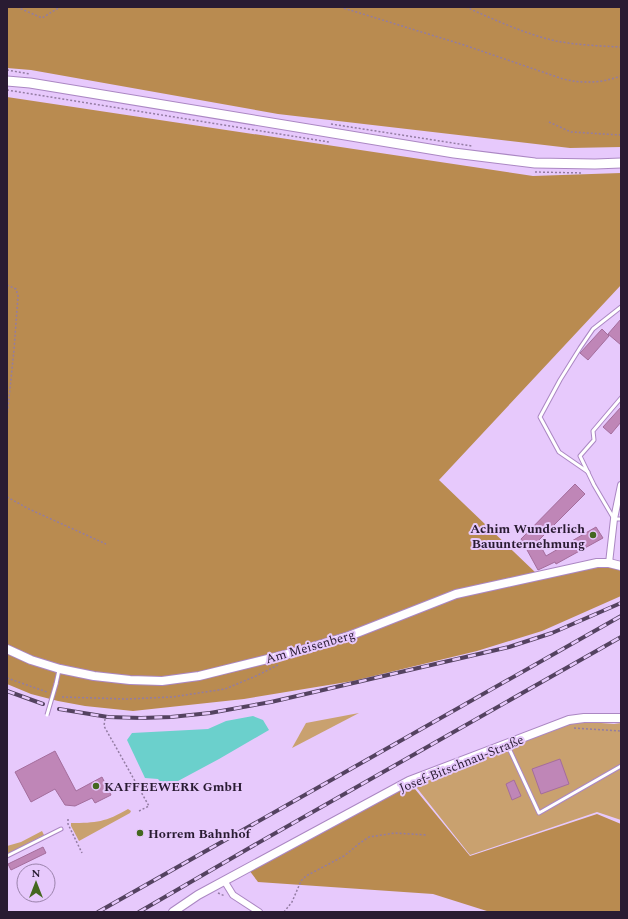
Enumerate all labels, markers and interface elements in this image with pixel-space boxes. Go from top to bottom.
place label: Achim Wunderlich Bauunternehmung [470,519,585,554]
marker: Achim Wunderlich Bauunternehmung [588,530,598,540]
street label: Am Meisenberg [263,625,357,669]
street label: Josef-Bitschnau-Straße [396,730,527,798]
place label: KAFFEEWERK GmbH [104,777,243,797]
marker: KAFFEEWERK GmbH [91,781,101,791]
place label: Horrem Bahnhof [148,824,252,844]
marker: Horrem Bahnhof [135,828,145,838]
north arrow [16,863,56,903]
text: N [32,865,41,882]

